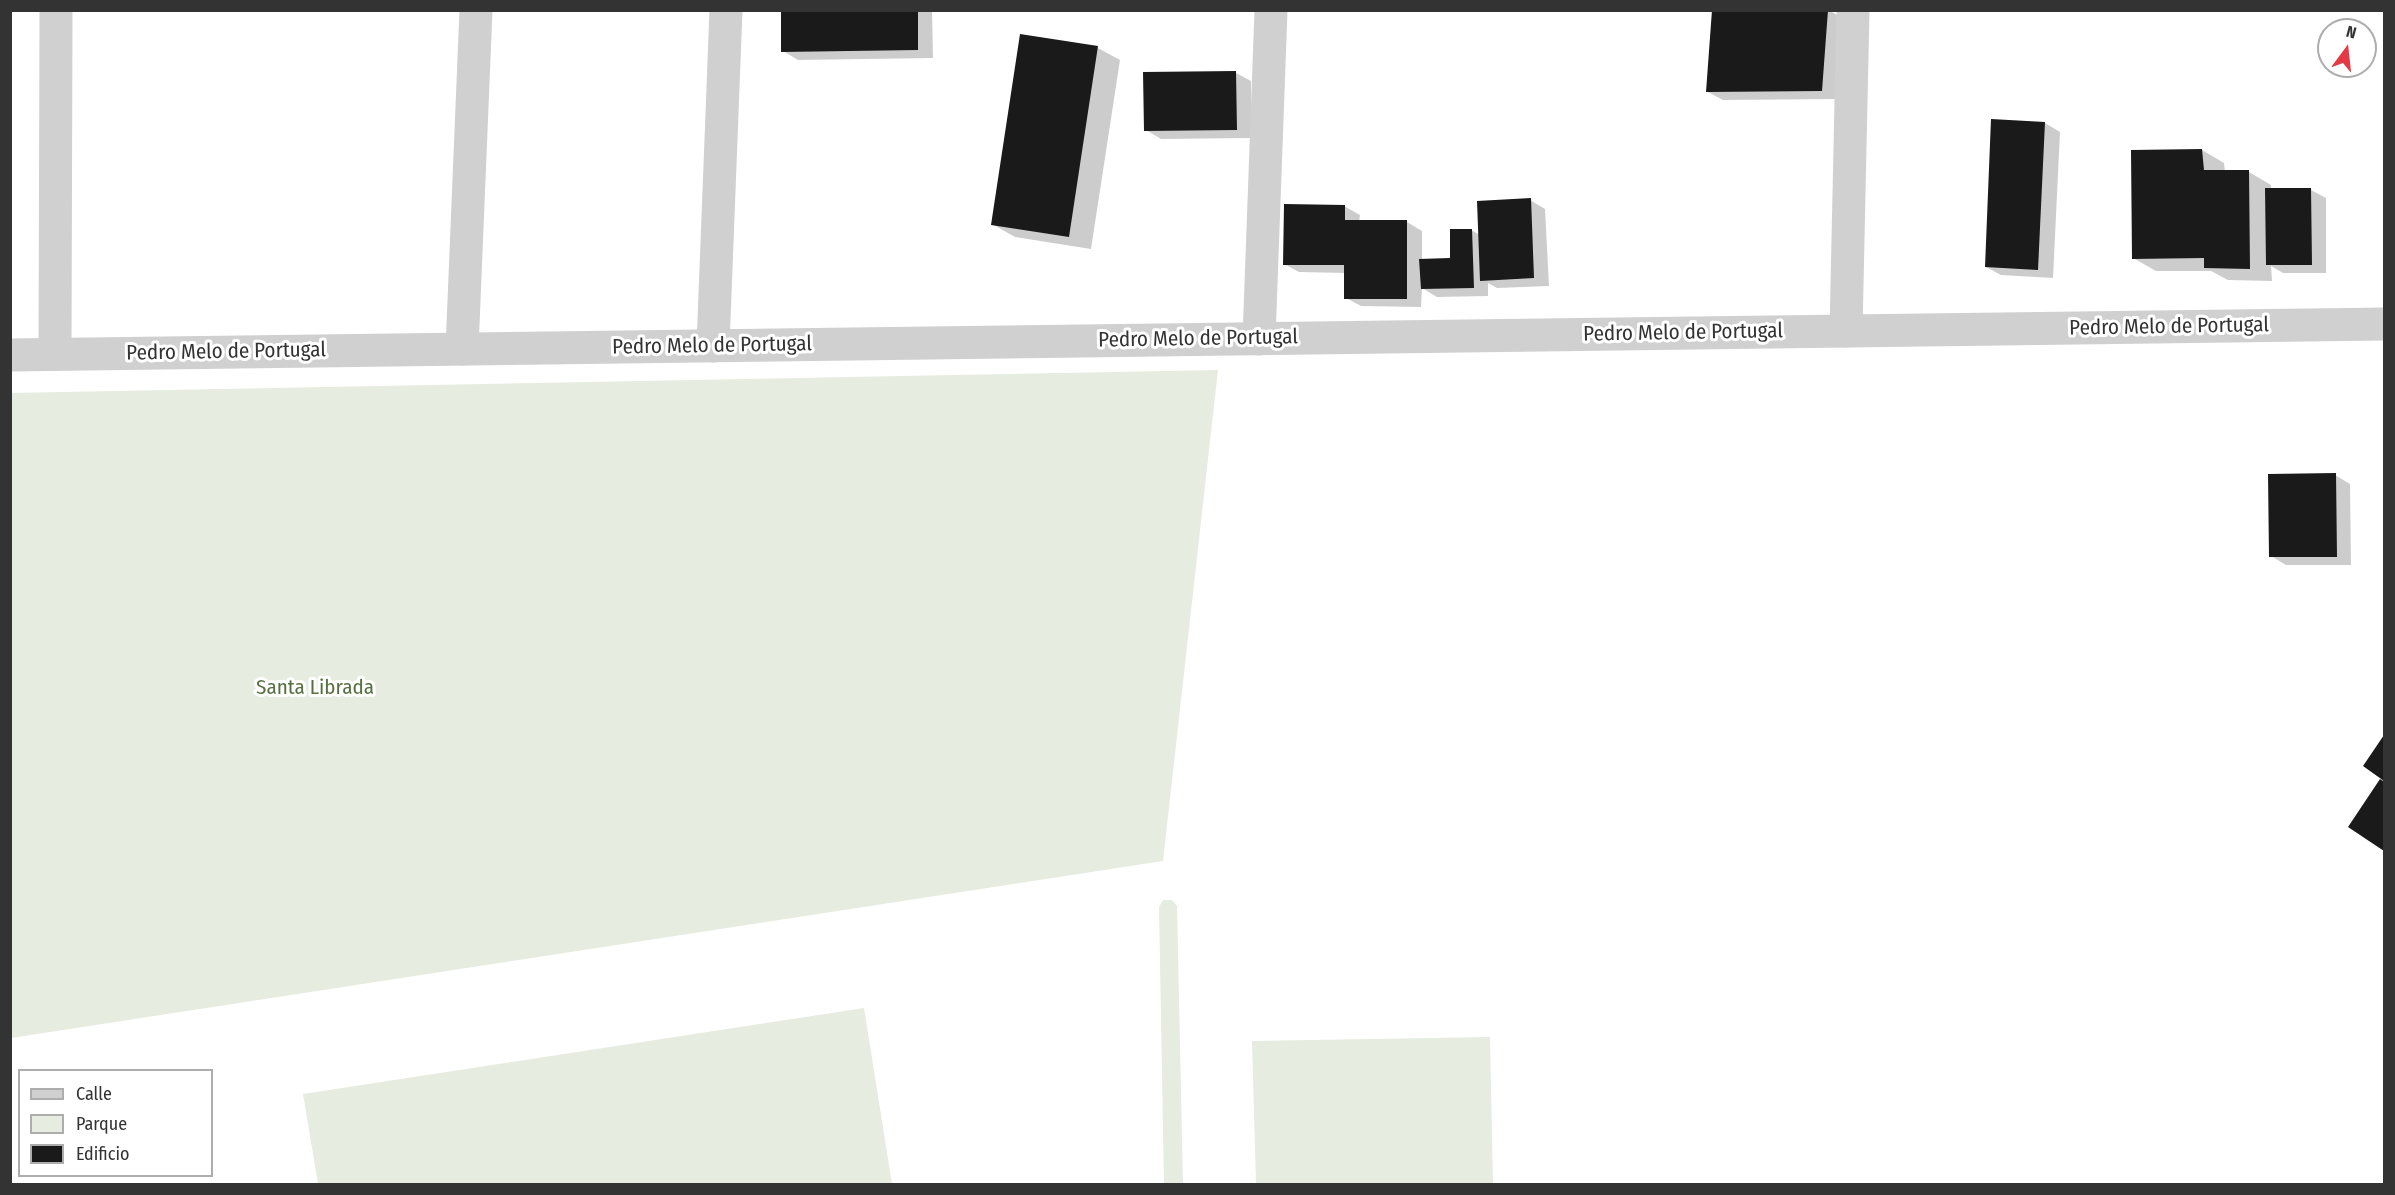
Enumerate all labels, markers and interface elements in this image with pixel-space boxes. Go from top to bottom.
north arrow [2317,18,2377,78]
text: N [2344,22,2358,42]
street label: Pedro Melo de Portugal [2069,313,2269,341]
street label: Pedro Melo de Portugal [1583,319,1783,347]
street label: Pedro Melo de Portugal [1098,325,1298,353]
street label: Pedro Melo de Portugal [612,332,812,360]
street label: Pedro Melo de Portugal [126,338,326,366]
park label: Santa Librada [256,675,374,701]
legend [18,1069,213,1177]
text: Calle [76,1083,112,1105]
text: Parque [76,1113,127,1135]
text: Edificio [76,1143,129,1165]

